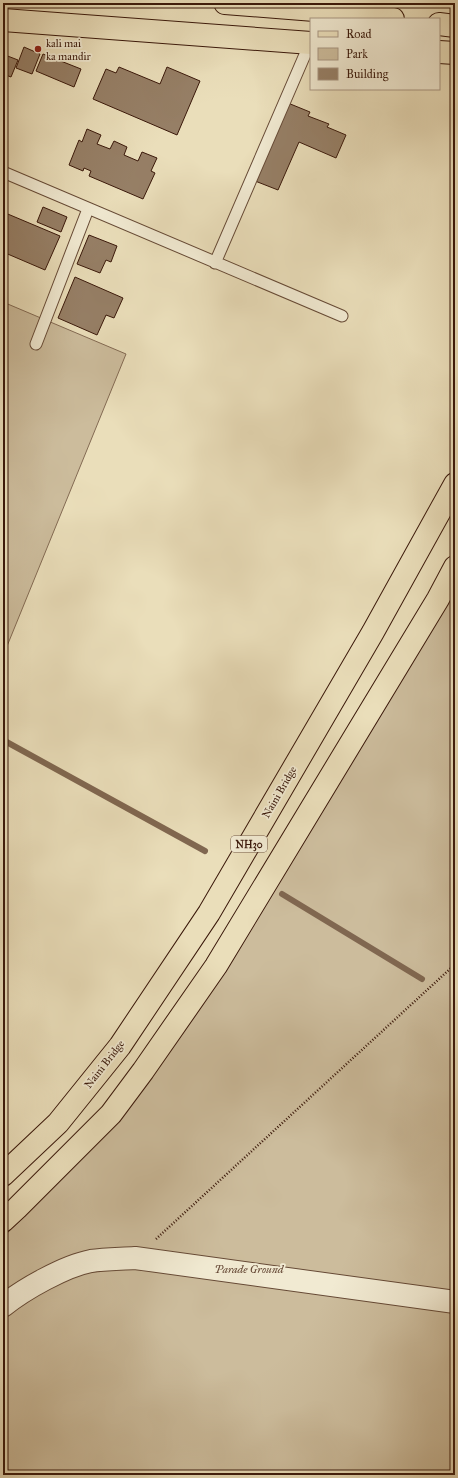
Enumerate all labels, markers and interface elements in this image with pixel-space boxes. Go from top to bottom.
legend [310,18,440,90]
text: Road [346,27,372,41]
place label: kali mai ka mandir [46,37,92,63]
marker: kali mai ka mandir [33,44,43,54]
text: Park [346,47,368,61]
text: Building [346,67,389,82]
street label: Naini Bridge [259,764,300,820]
road number: NH30 [231,836,267,852]
street label: Naini Bridge [82,1037,128,1091]
park label: Parade Ground [215,1263,285,1276]

